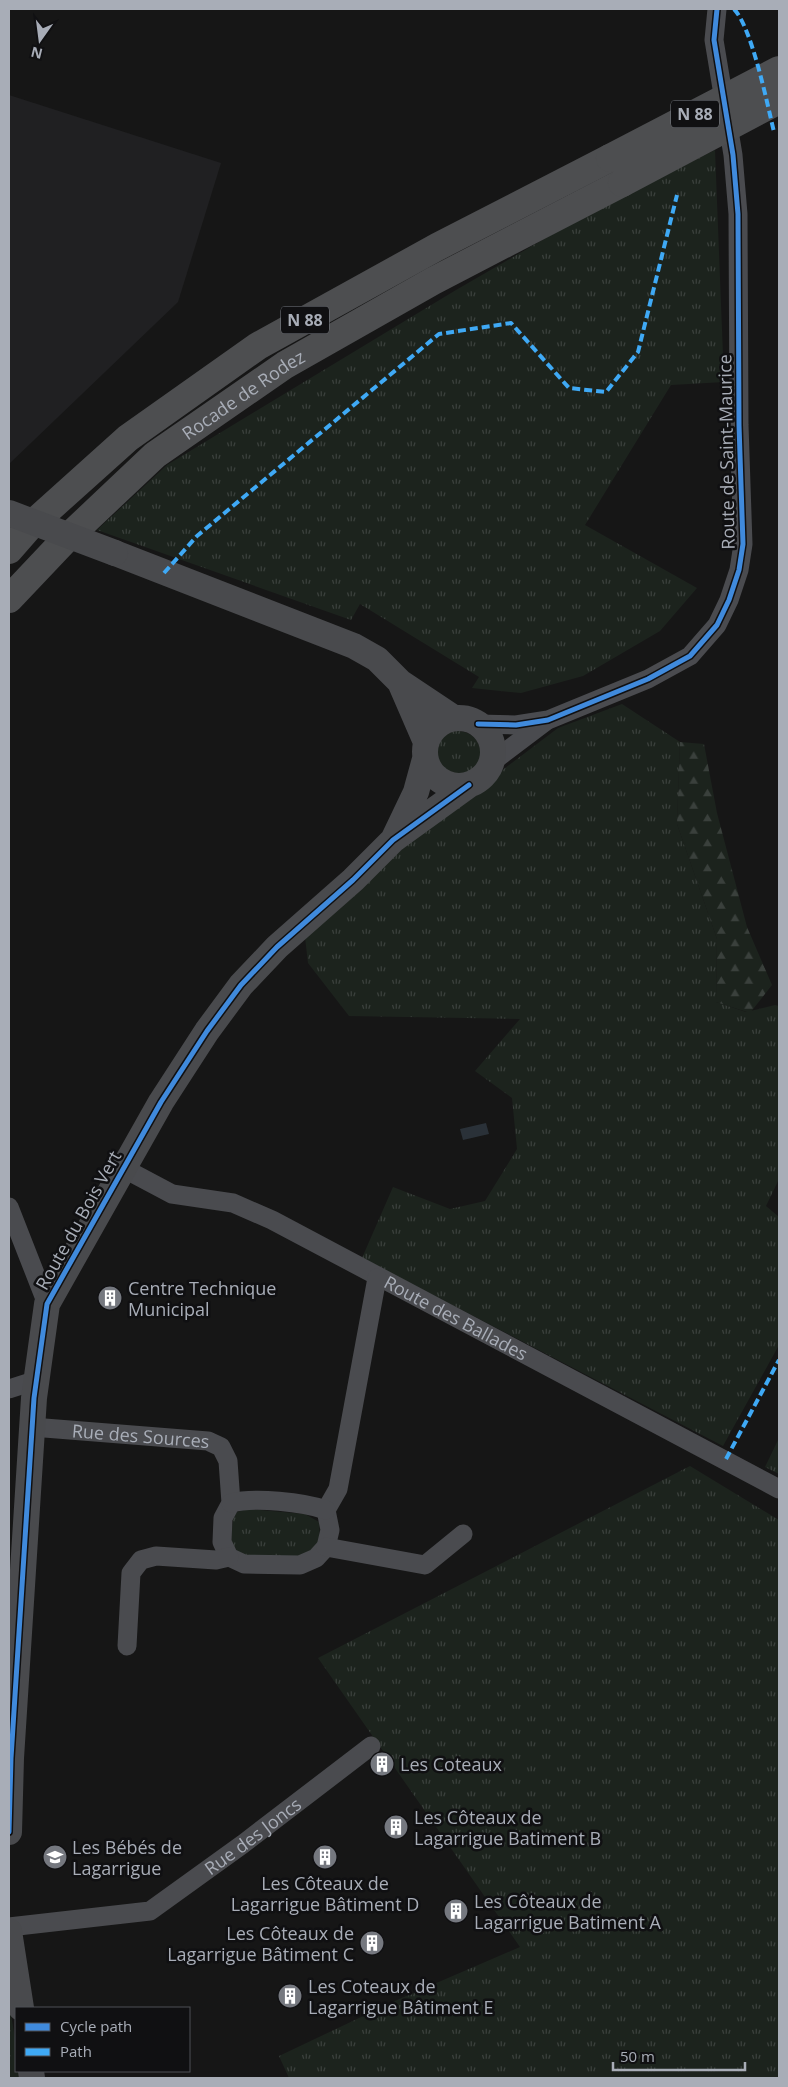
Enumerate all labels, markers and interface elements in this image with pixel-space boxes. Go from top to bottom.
north arrow [15,15,65,65]
text: N [29,43,45,64]
road number: N 88 [671,100,719,128]
road number: N 88 [281,306,329,334]
street label: Rocade de Rodez [177,344,309,445]
street label: Route de Saint-Maurice [712,354,740,550]
street label: Route du Bois Vert [30,1146,126,1294]
street label: Route des Ballades [380,1270,532,1366]
place label: Centre Technique Municipal [128,1276,276,1321]
building icon: Centre Technique Municipal [97,1285,123,1311]
street label: Rue des Sources [71,1418,210,1453]
building icon: Les Coteaux [369,1751,395,1777]
place label: Les Coteaux [400,1752,502,1776]
street label: Rue des Joncs [199,1792,306,1880]
place label: Les Côteaux de Lagarrigue Batiment B [414,1805,601,1850]
building icon: Les Côteaux de Lagarrigue Batiment B [383,1814,409,1840]
place label: Les Bébés de Lagarrigue [72,1835,182,1880]
school or university icon: Les Bébés de Lagarrigue [42,1844,68,1870]
building icon: Les Côteaux de Lagarrigue Bâtiment D [312,1844,338,1870]
place label: Les Côteaux de Lagarrigue Bâtiment D [231,1871,419,1916]
place label: Les Côteaux de Lagarrigue Batiment A [474,1889,662,1934]
building icon: Les Côteaux de Lagarrigue Batiment A [443,1898,469,1924]
place label: Les Côteaux de Lagarrigue Bâtiment C [167,1921,354,1966]
building icon: Les Côteaux de Lagarrigue Bâtiment C [359,1930,385,1956]
place label: Les Coteaux de Lagarrigue Bâtiment E [308,1974,494,2019]
building icon: Les Coteaux de Lagarrigue Bâtiment E [277,1983,303,2009]
legend [15,2007,190,2072]
text: Cycle path [60,2016,132,2036]
scale bar [613,2040,746,2072]
text: Path [60,2041,92,2061]
text: 50 m [620,2046,655,2066]

